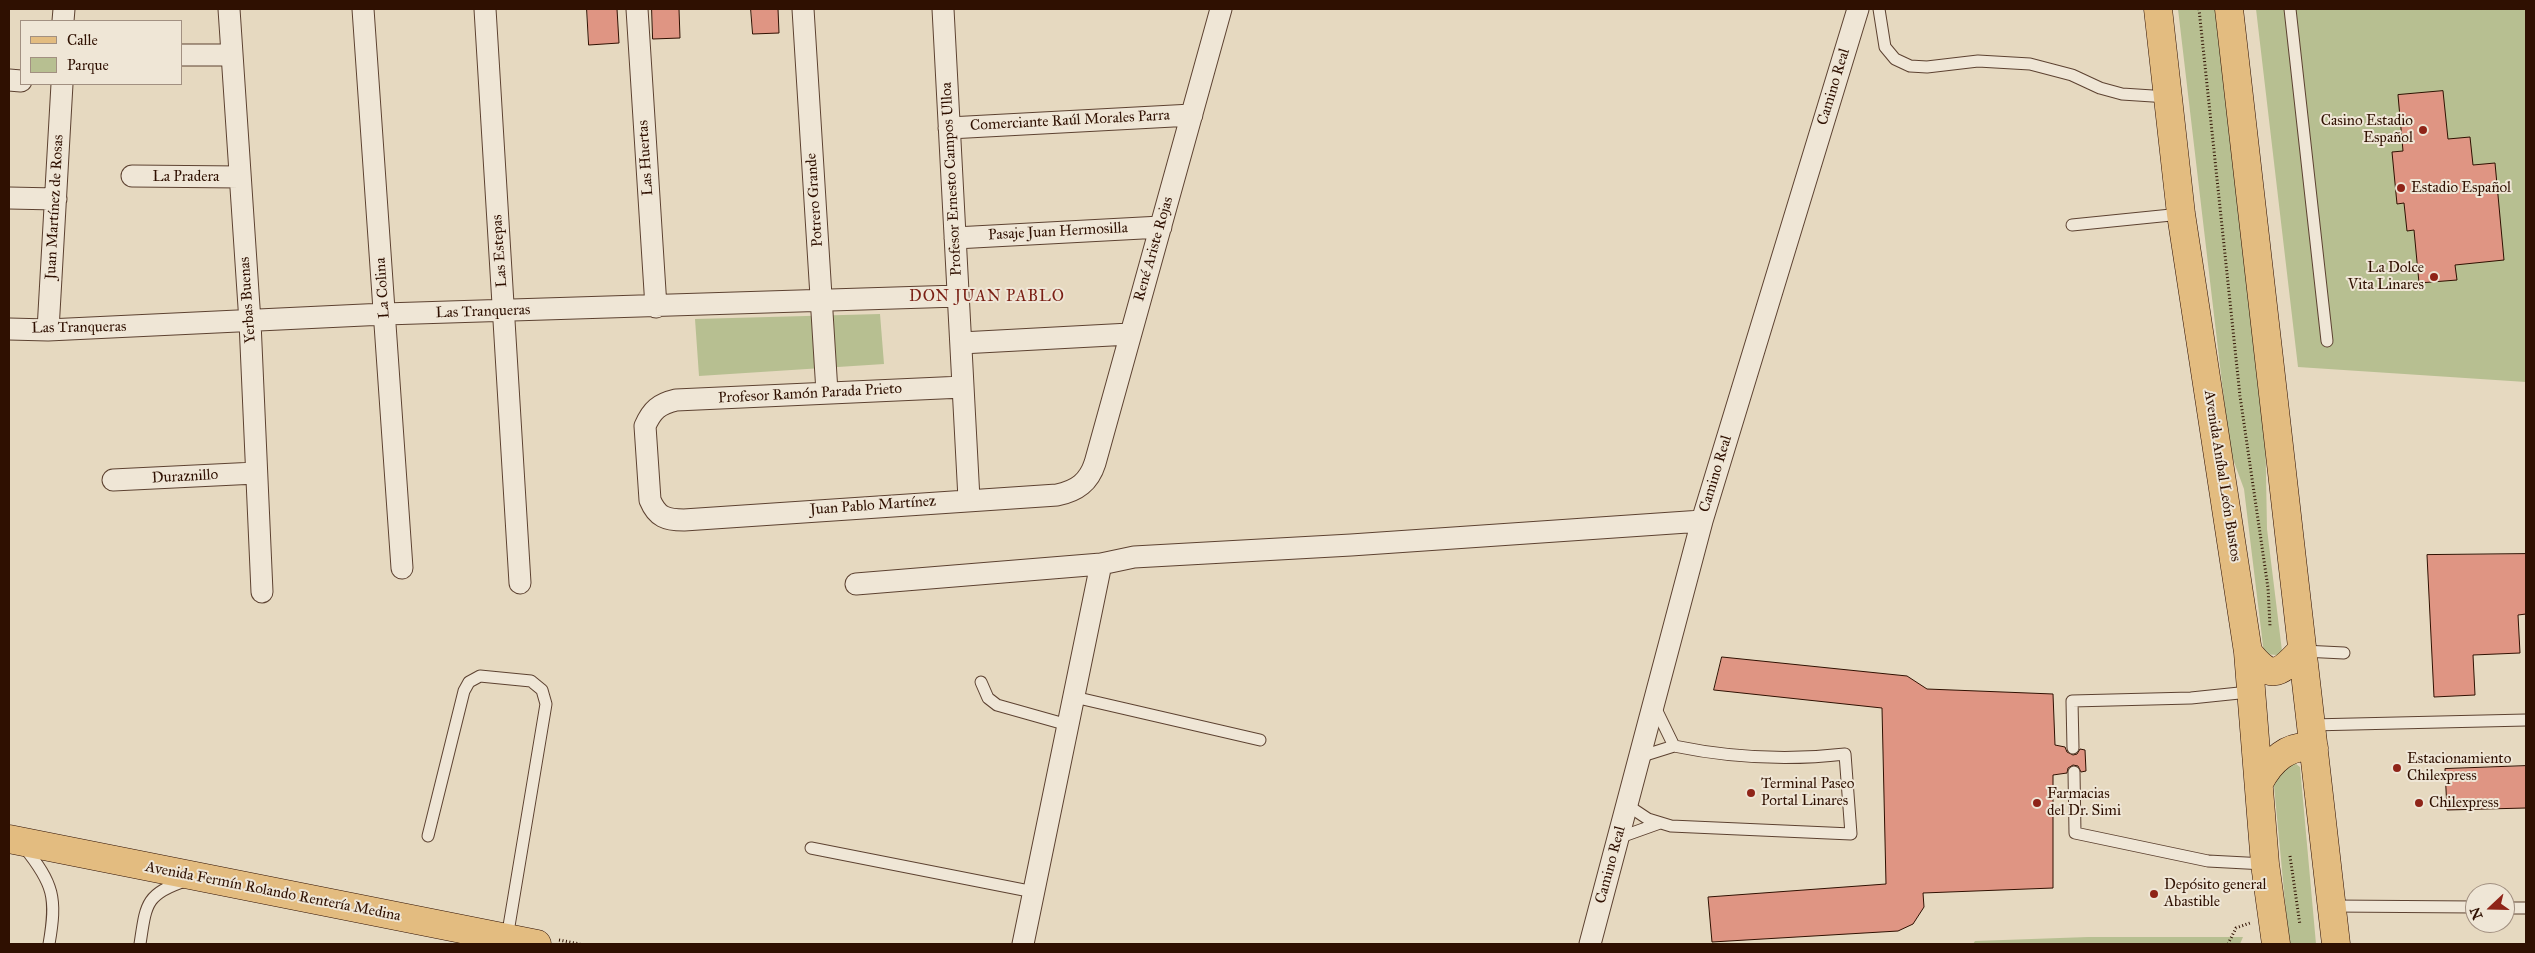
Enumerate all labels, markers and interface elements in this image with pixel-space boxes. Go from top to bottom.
legend [20,20,182,85]
text: Calle [67,31,98,49]
street label: Camino Real [1814,46,1854,128]
text: Parque [67,56,109,74]
street label: Profesor Ernesto Campos Ulloa [938,82,966,276]
street label: Comerciante Raúl Morales Parra [970,107,1170,135]
place label: Casino Estadio Español [2321,112,2413,147]
street label: Las Huertas [634,120,658,196]
marker: Casino Estadio Español [2417,124,2429,136]
street label: Juan Martínez de Rosas [42,134,68,280]
street label: Potrero Grande [803,152,827,248]
street label: La Pradera [153,168,219,186]
place label: Estadio Español [2411,179,2511,197]
marker: Estadio Español [2395,182,2407,194]
street label: René Ariste Rojas [1130,195,1178,303]
street label: Las Estepas [488,214,512,288]
street label: Pasaje Juan Hermosilla [988,219,1128,245]
street label: Yerbas Buenas [236,256,260,344]
street label: La Colina [372,257,394,319]
place label: La Dolce Vita Linares [2348,259,2424,294]
marker: La Dolce Vita Linares [2428,271,2440,283]
district label: DON JUAN PABLO [907,287,1067,307]
street label: Las Tranqueras [435,301,531,323]
street label: Las Tranqueras [31,318,127,338]
street label: Profesor Ramón Parada Prieto [717,380,903,408]
street label: Avenida Aníbal León Bustos [2200,389,2244,563]
street label: Camino Real [1696,433,1736,515]
street label: Duraznillo [151,466,219,488]
street label: Juan Pablo Martínez [809,493,937,519]
place label: Estacionamiento Chilexpress [2407,750,2511,785]
marker: Estacionamiento Chilexpress [2391,762,2403,774]
place label: Terminal Paseo Portal Linares [1761,775,1854,810]
place label: Farmacias del Dr. Simi [2047,785,2121,820]
marker: Terminal Paseo Portal Linares [1745,787,1757,799]
place label: Chilexpress [2429,794,2499,812]
marker: Farmacias del Dr. Simi [2031,797,2043,809]
marker: Chilexpress [2413,797,2425,809]
street label: Camino Real [1592,824,1630,906]
street label: Avenida Fermín Rolando Rentería Medina [144,858,402,926]
place label: Depósito general Abastible [2164,876,2267,911]
north arrow [2465,883,2515,933]
marker: Depósito general Abastible [2148,888,2160,900]
text: N [2466,905,2487,922]

